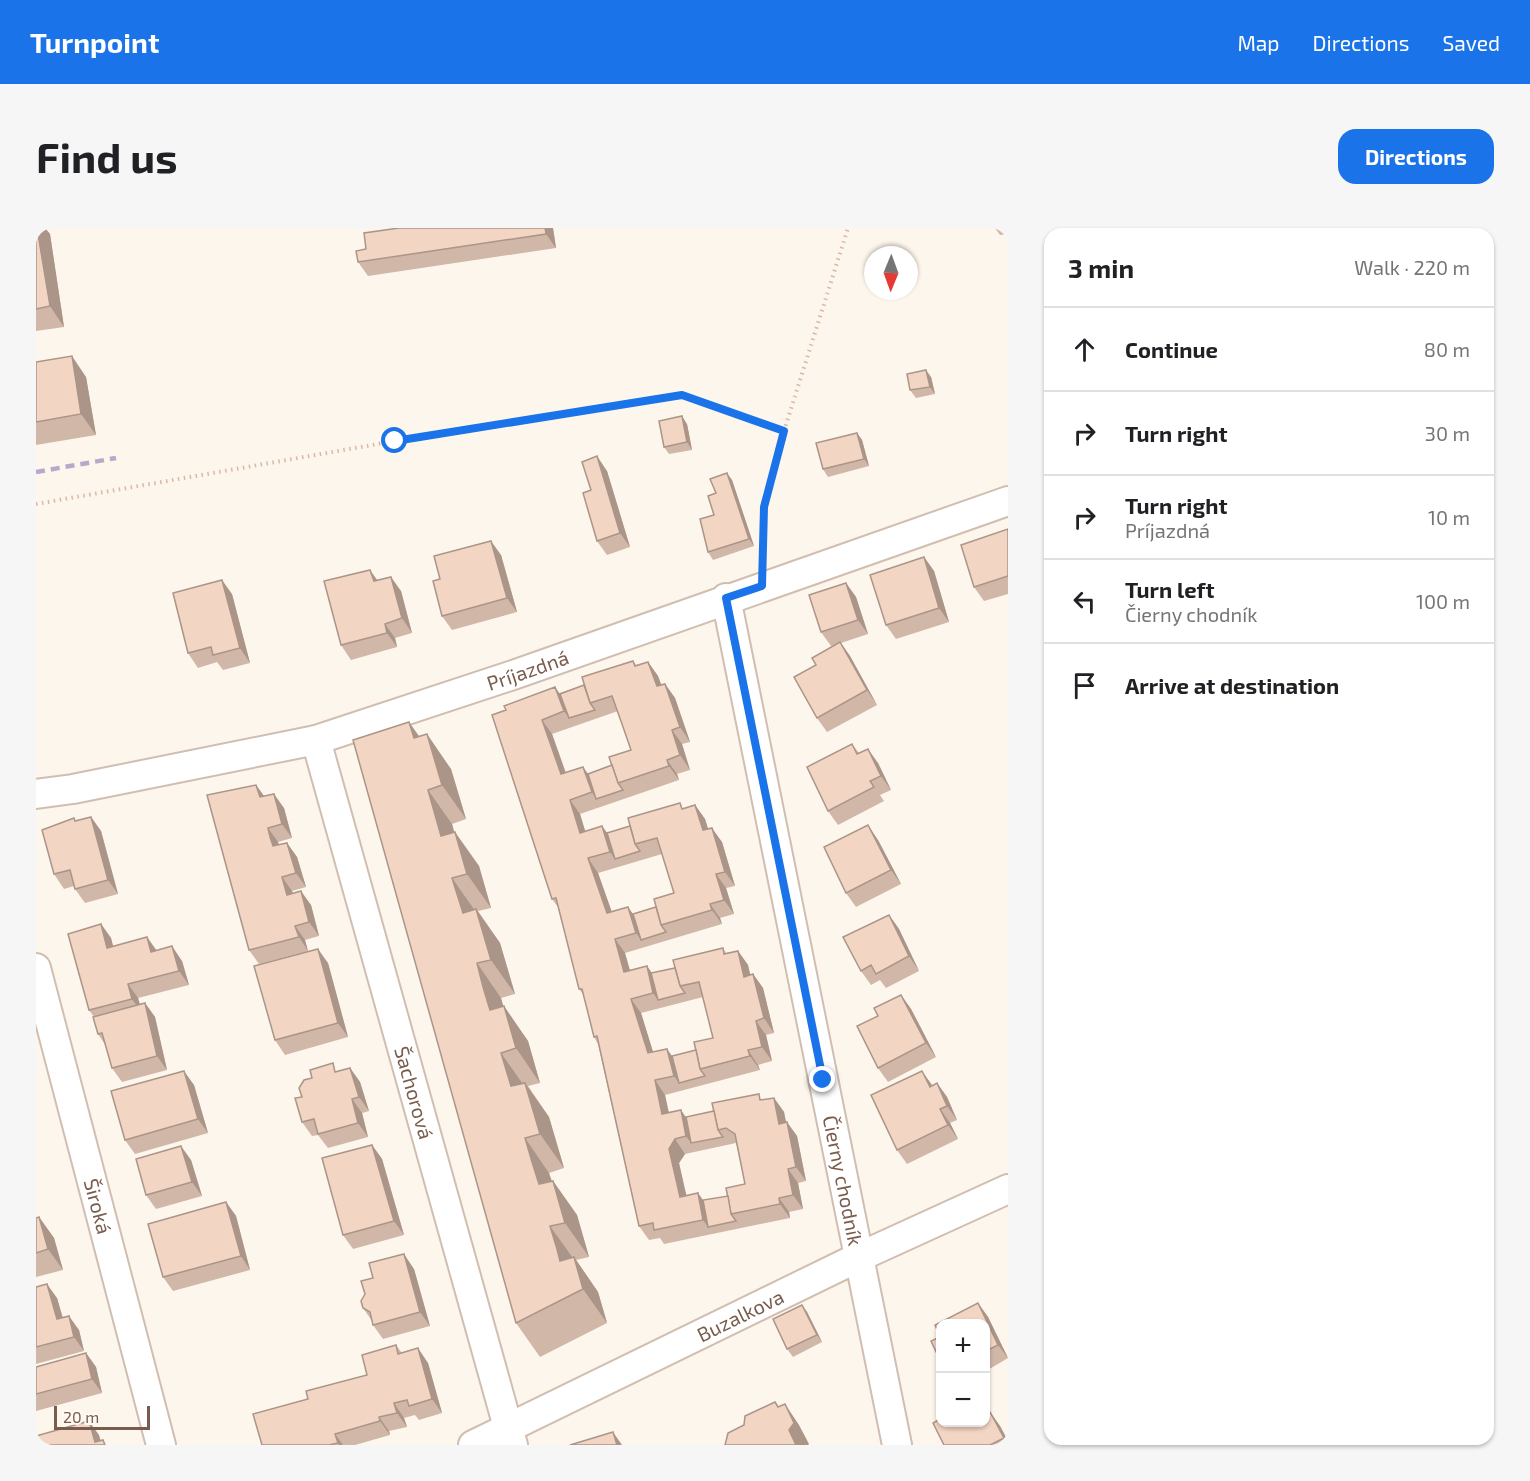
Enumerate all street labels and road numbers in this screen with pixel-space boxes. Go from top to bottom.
street label: Príjazdná [483,645,572,695]
street label: Šachorová [390,1043,439,1142]
street label: Čierny chodník [819,1113,868,1248]
street label: Široká [80,1176,117,1236]
street label: Buzalkova [693,1284,787,1346]

